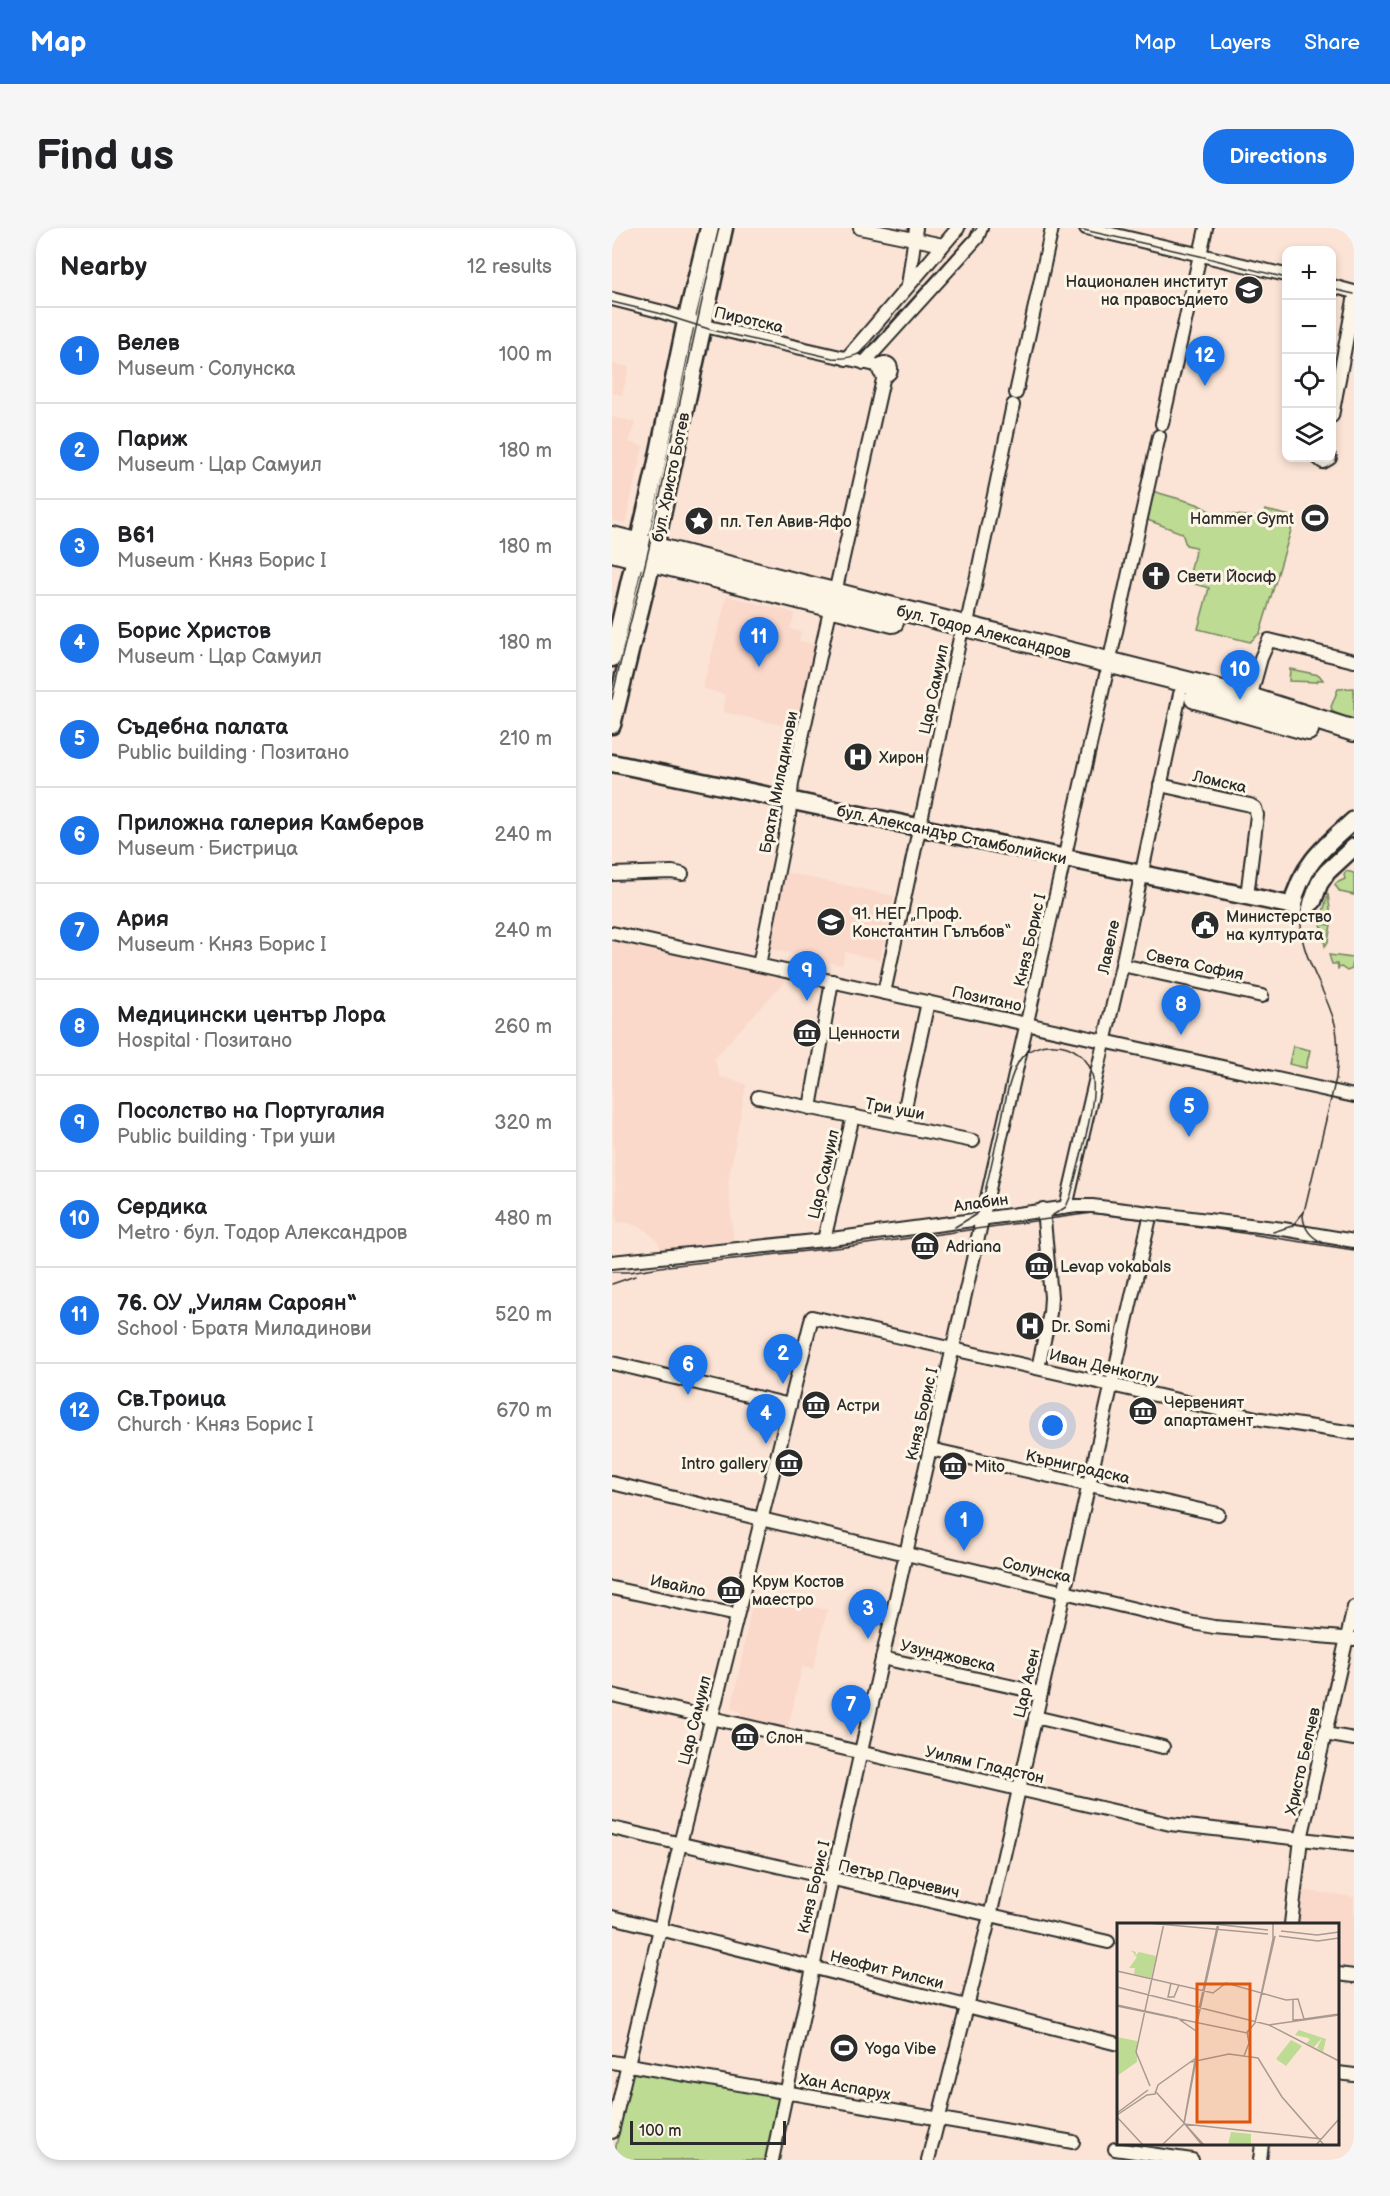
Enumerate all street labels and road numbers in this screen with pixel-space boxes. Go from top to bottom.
street label: Пиротска [712,303,786,338]
street label: бул. Христо Ботев [648,410,695,544]
street label: бул. Тодор Александров [894,602,1073,663]
street label: Цар Самуил [916,643,953,736]
street label: Братя Миладинови [756,710,803,855]
street label: Ломска [1190,767,1249,798]
street label: бул. Александър Стамболийски [835,802,1068,869]
street label: Княз Борис I [1011,892,1050,989]
street label: Лавеле [1094,918,1124,977]
street label: Света София [1144,946,1245,985]
street label: Позитано [950,983,1023,1016]
street label: Три уши [863,1094,926,1125]
street label: Цар Самуил [805,1128,844,1221]
street label: Алабин [952,1190,1010,1217]
street label: Иван Денкоглу [1047,1346,1161,1389]
street label: Княз Борис I [903,1366,942,1463]
street label: Кърниградска [1024,1446,1132,1489]
street label: Солунска [1000,1553,1073,1588]
street label: Ивайло [648,1571,707,1602]
street label: Узунджовска [898,1636,998,1677]
street label: Цар Асен [1010,1647,1045,1720]
street label: Цар Самуил [675,1674,716,1767]
street label: Христо Белчев [1282,1705,1325,1817]
street label: Уилям Гладстон [923,1743,1046,1788]
street label: Княз Борис I [795,1839,834,1936]
street label: Петър Парчевич [836,1856,961,1903]
street label: Неофит Рилски [828,1947,946,1994]
street label: Хан Аспарух [798,2070,892,2105]

